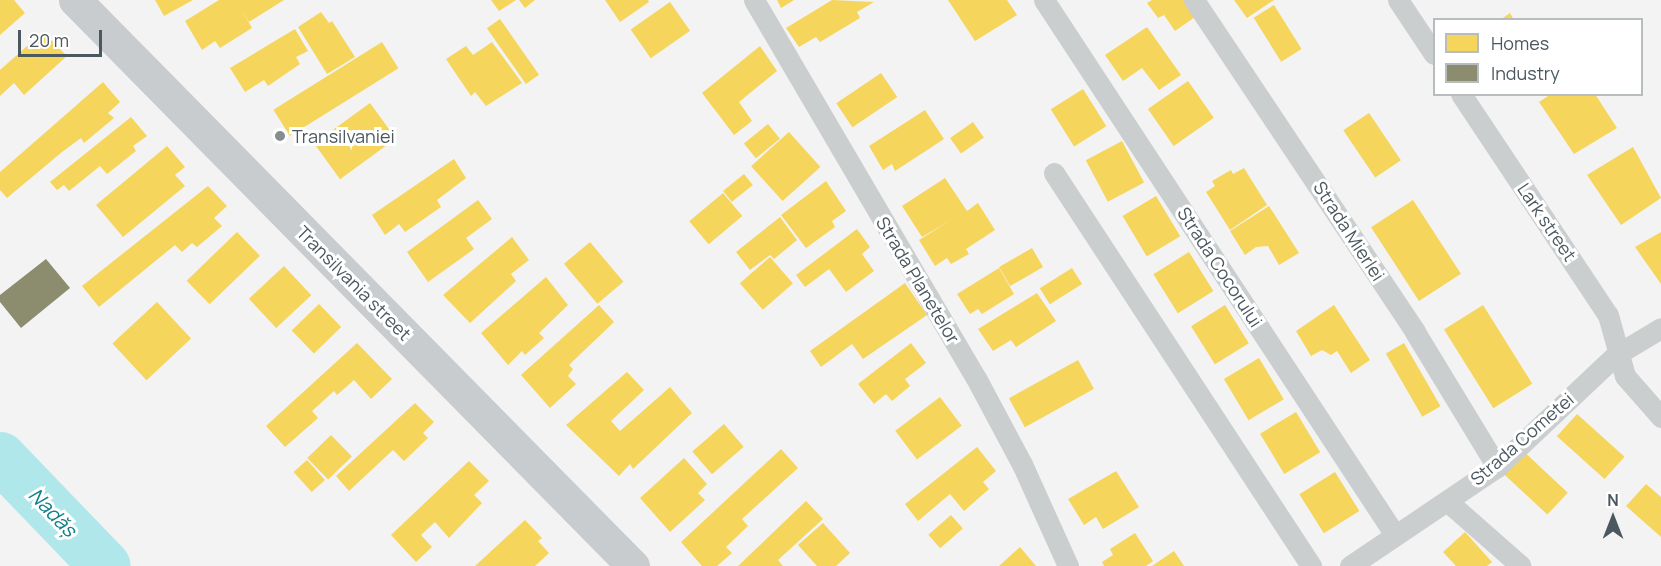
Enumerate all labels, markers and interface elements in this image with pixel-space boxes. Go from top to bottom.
scale bar [21,18,105,56]
legend [1433,18,1643,96]
text: 20 m [29,28,69,52]
text: Homes [1491,31,1549,55]
text: Industry [1491,61,1560,85]
place label: Transilvaniei [292,125,395,147]
marker: Transilvaniei [273,129,287,143]
street label: Strada Mierlei [1309,177,1389,285]
street label: Lark street [1513,179,1581,265]
street label: Strada Cocorului [1173,203,1267,331]
street label: Strada Planetelor [872,213,964,347]
street label: Transilvania street [292,221,416,345]
street label: Strada Cometei [1466,388,1578,490]
water label: Nadăș [24,483,82,541]
north arrow [1583,488,1643,548]
text: N [1607,489,1619,511]

